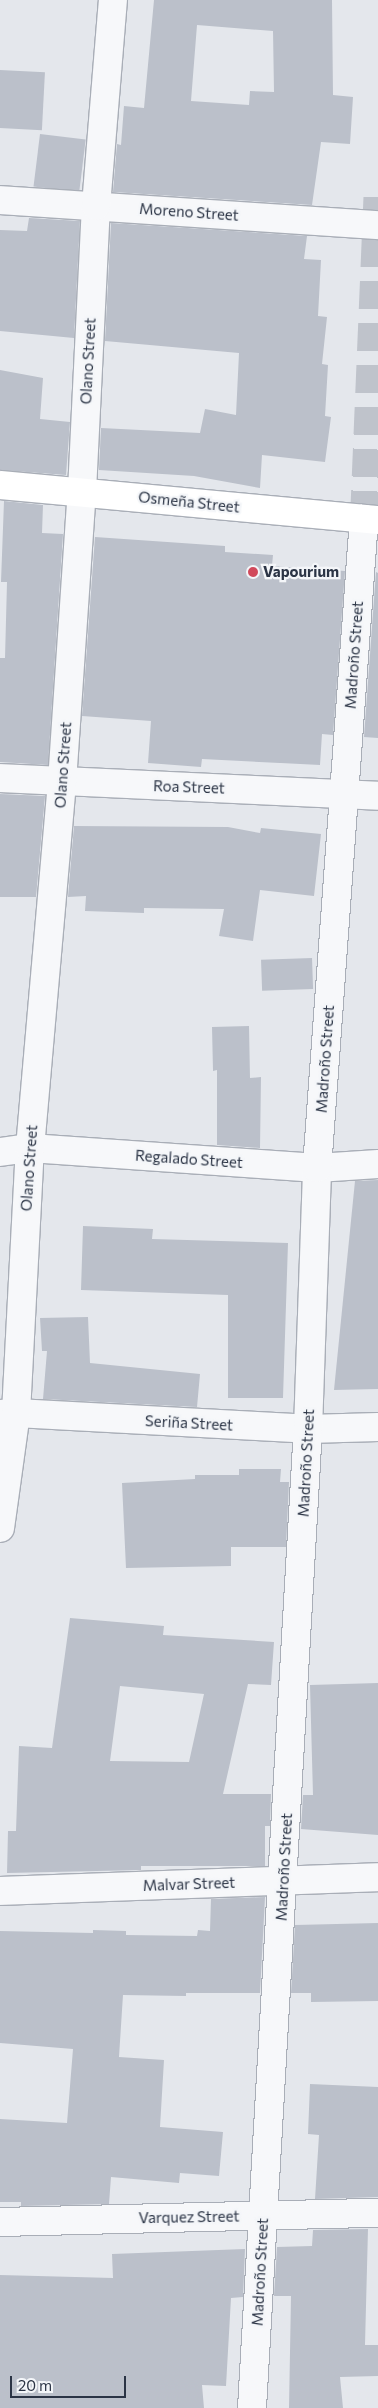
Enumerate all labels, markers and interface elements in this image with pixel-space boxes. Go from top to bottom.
street label: Moreno Street [139,200,239,224]
street label: Olano Street [77,317,99,405]
street label: Osmeña Street [137,488,241,516]
place label: Vapourium [263,563,339,581]
marker: Vapourium [247,566,259,578]
street label: Madroño Street [341,600,367,710]
street label: Olano Street [51,721,75,809]
street label: Roa Street [153,777,225,797]
street label: Madroño Street [312,1004,338,1114]
street label: Olano Street [17,1124,41,1212]
street label: Regalado Street [135,1146,243,1172]
street label: Madroño Street [294,1408,318,1518]
street label: Seriña Street [144,1412,234,1434]
street label: Madroño Street [272,1812,296,1922]
street label: Malvar Street [142,1873,236,1895]
street label: Varquez Street [138,2207,240,2227]
street label: Madroño Street [248,2217,272,2327]
scale bar [12,2366,129,2398]
text: 20 m [18,2376,52,2394]

